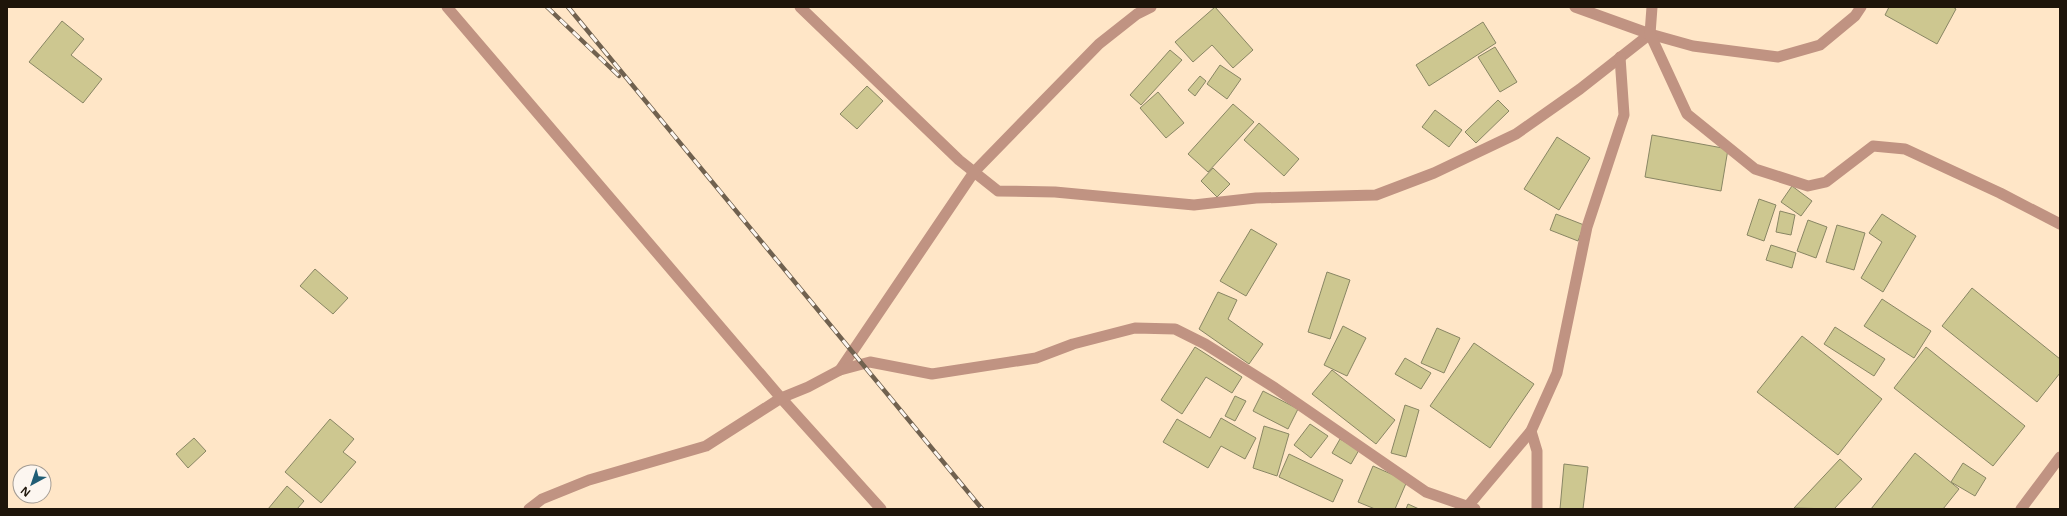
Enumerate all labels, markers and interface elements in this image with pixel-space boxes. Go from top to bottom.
north arrow [12,464,52,504]
text: N [17,483,34,501]

